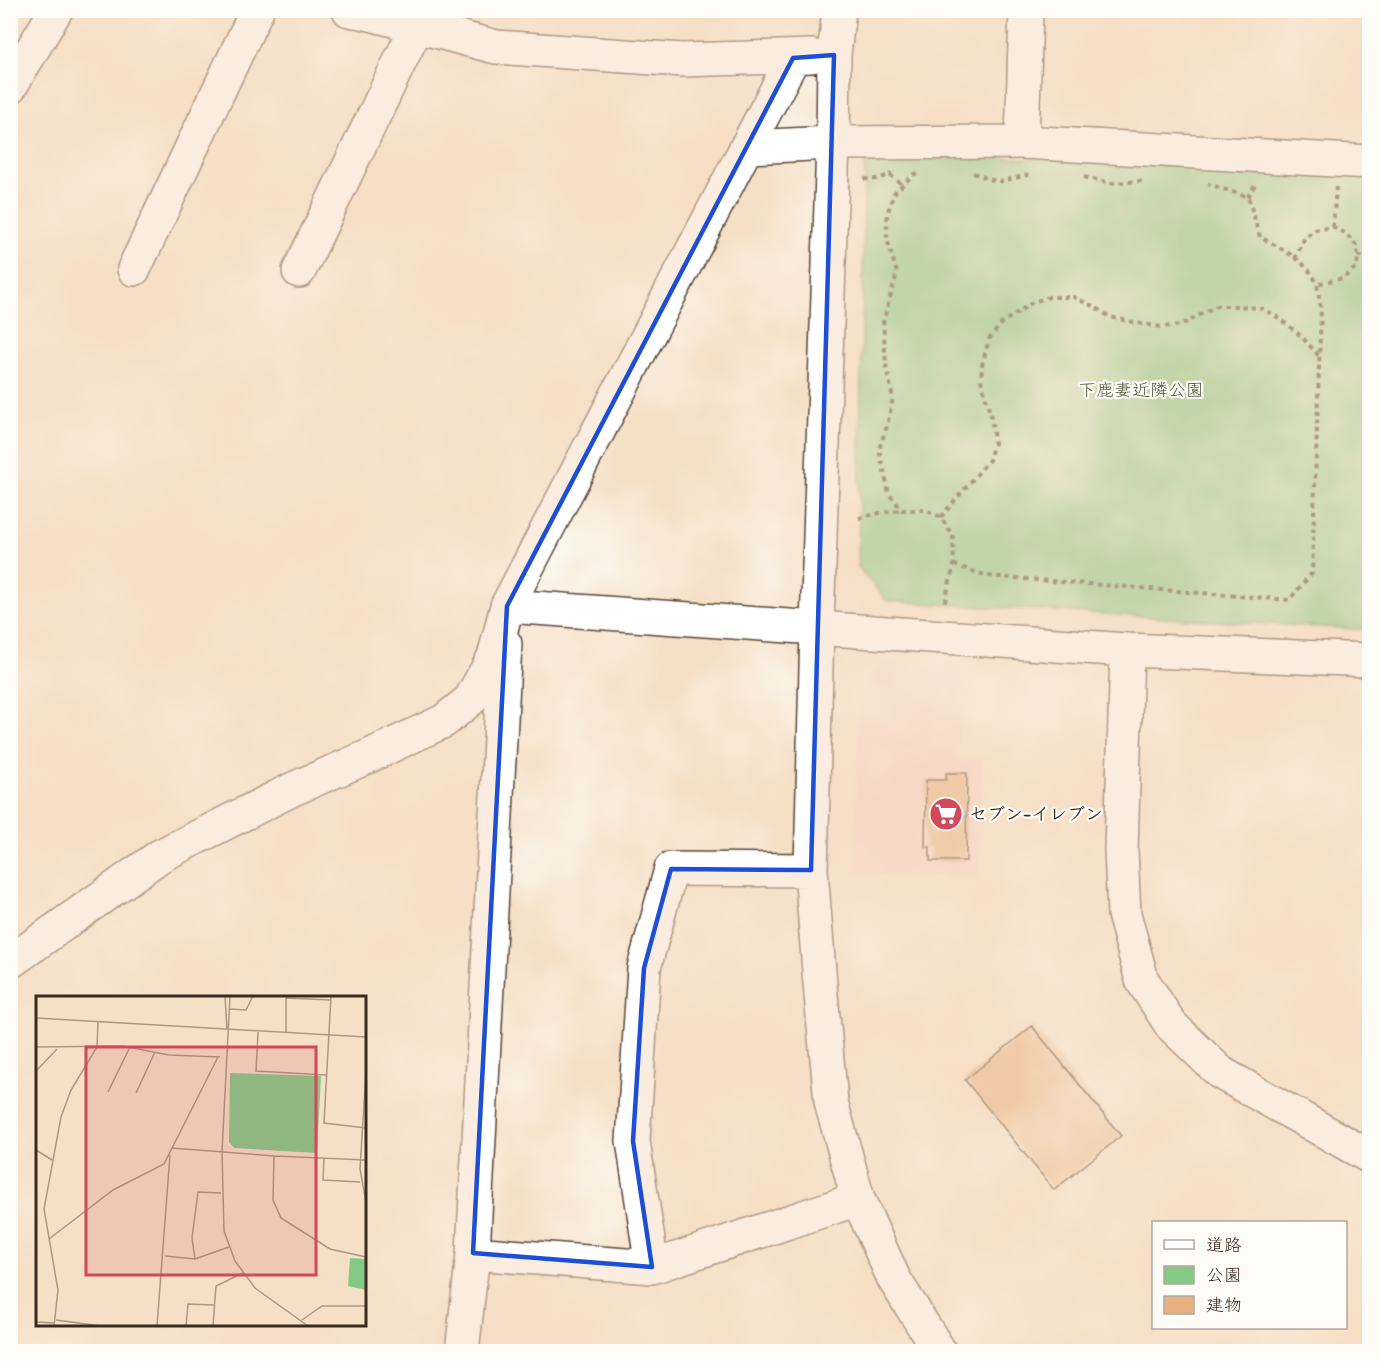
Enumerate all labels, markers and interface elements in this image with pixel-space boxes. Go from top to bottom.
park label: 下鹿妻近隣公園 [1078,379,1204,403]
supermarket icon: セブン-イレブン [928,796,964,832]
place label: セブン-イレブン [969,803,1103,827]
inset map [36,996,366,1326]
legend [1152,1221,1347,1329]
text: 道路 [1206,1234,1242,1258]
text: 公園 [1206,1264,1242,1288]
text: 建物 [1206,1294,1242,1318]

